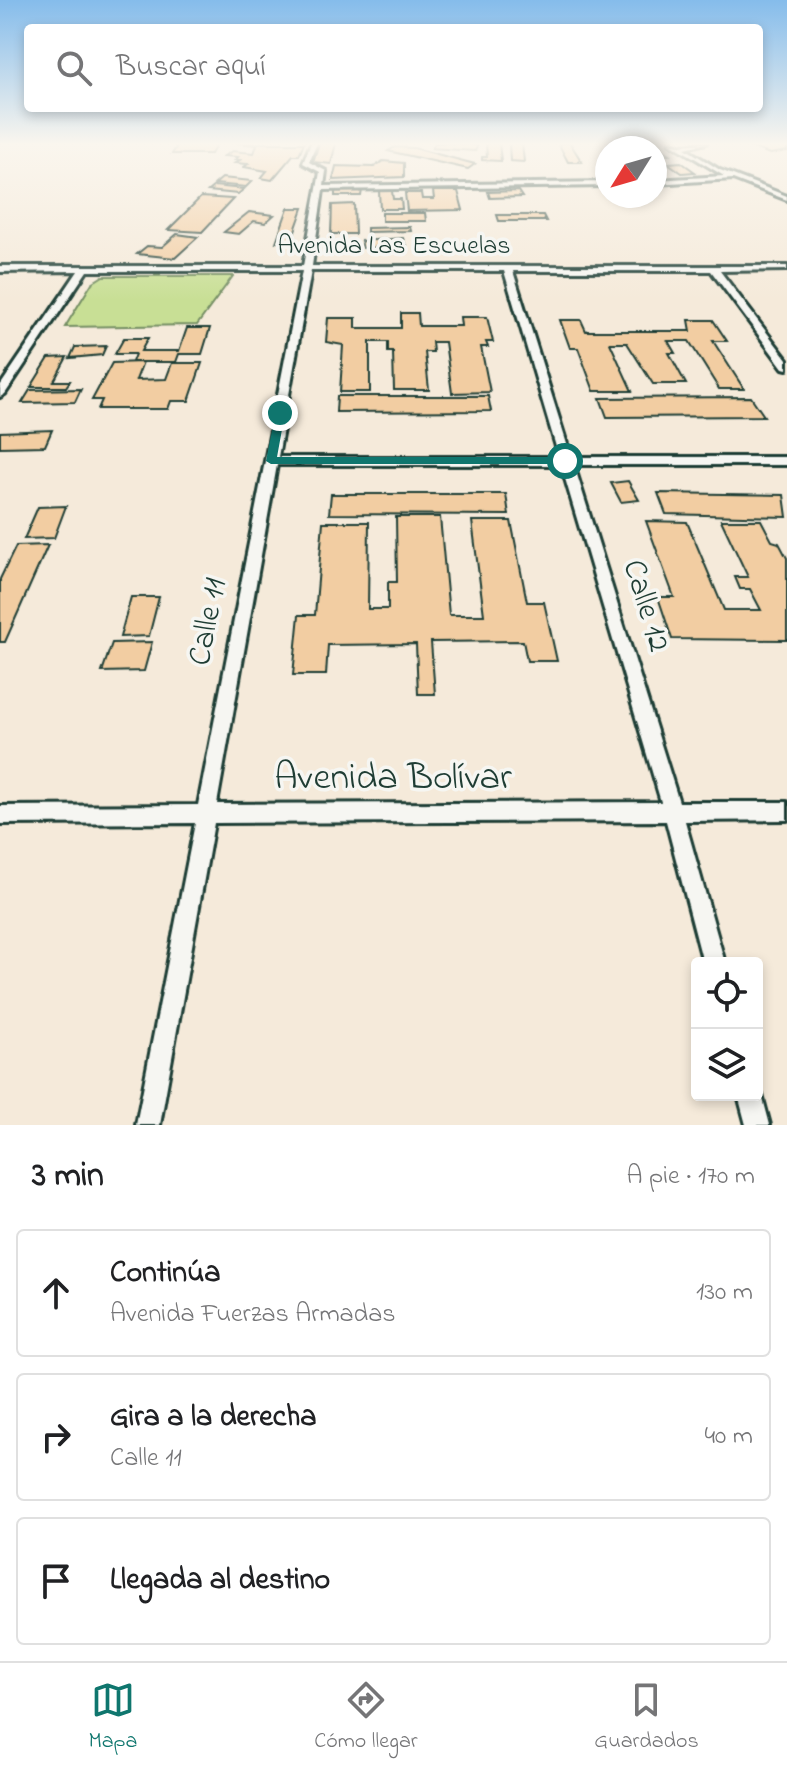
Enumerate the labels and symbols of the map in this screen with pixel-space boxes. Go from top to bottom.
north arrow [595,136,667,208]
street label: Avenida Las Escuelas [277,228,511,266]
route end [262,395,298,431]
route start [547,443,583,479]
street label: Calle 12 [609,554,681,658]
street label: Calle 11 [178,574,240,670]
street label: Avenida Bolívar [274,751,512,807]

